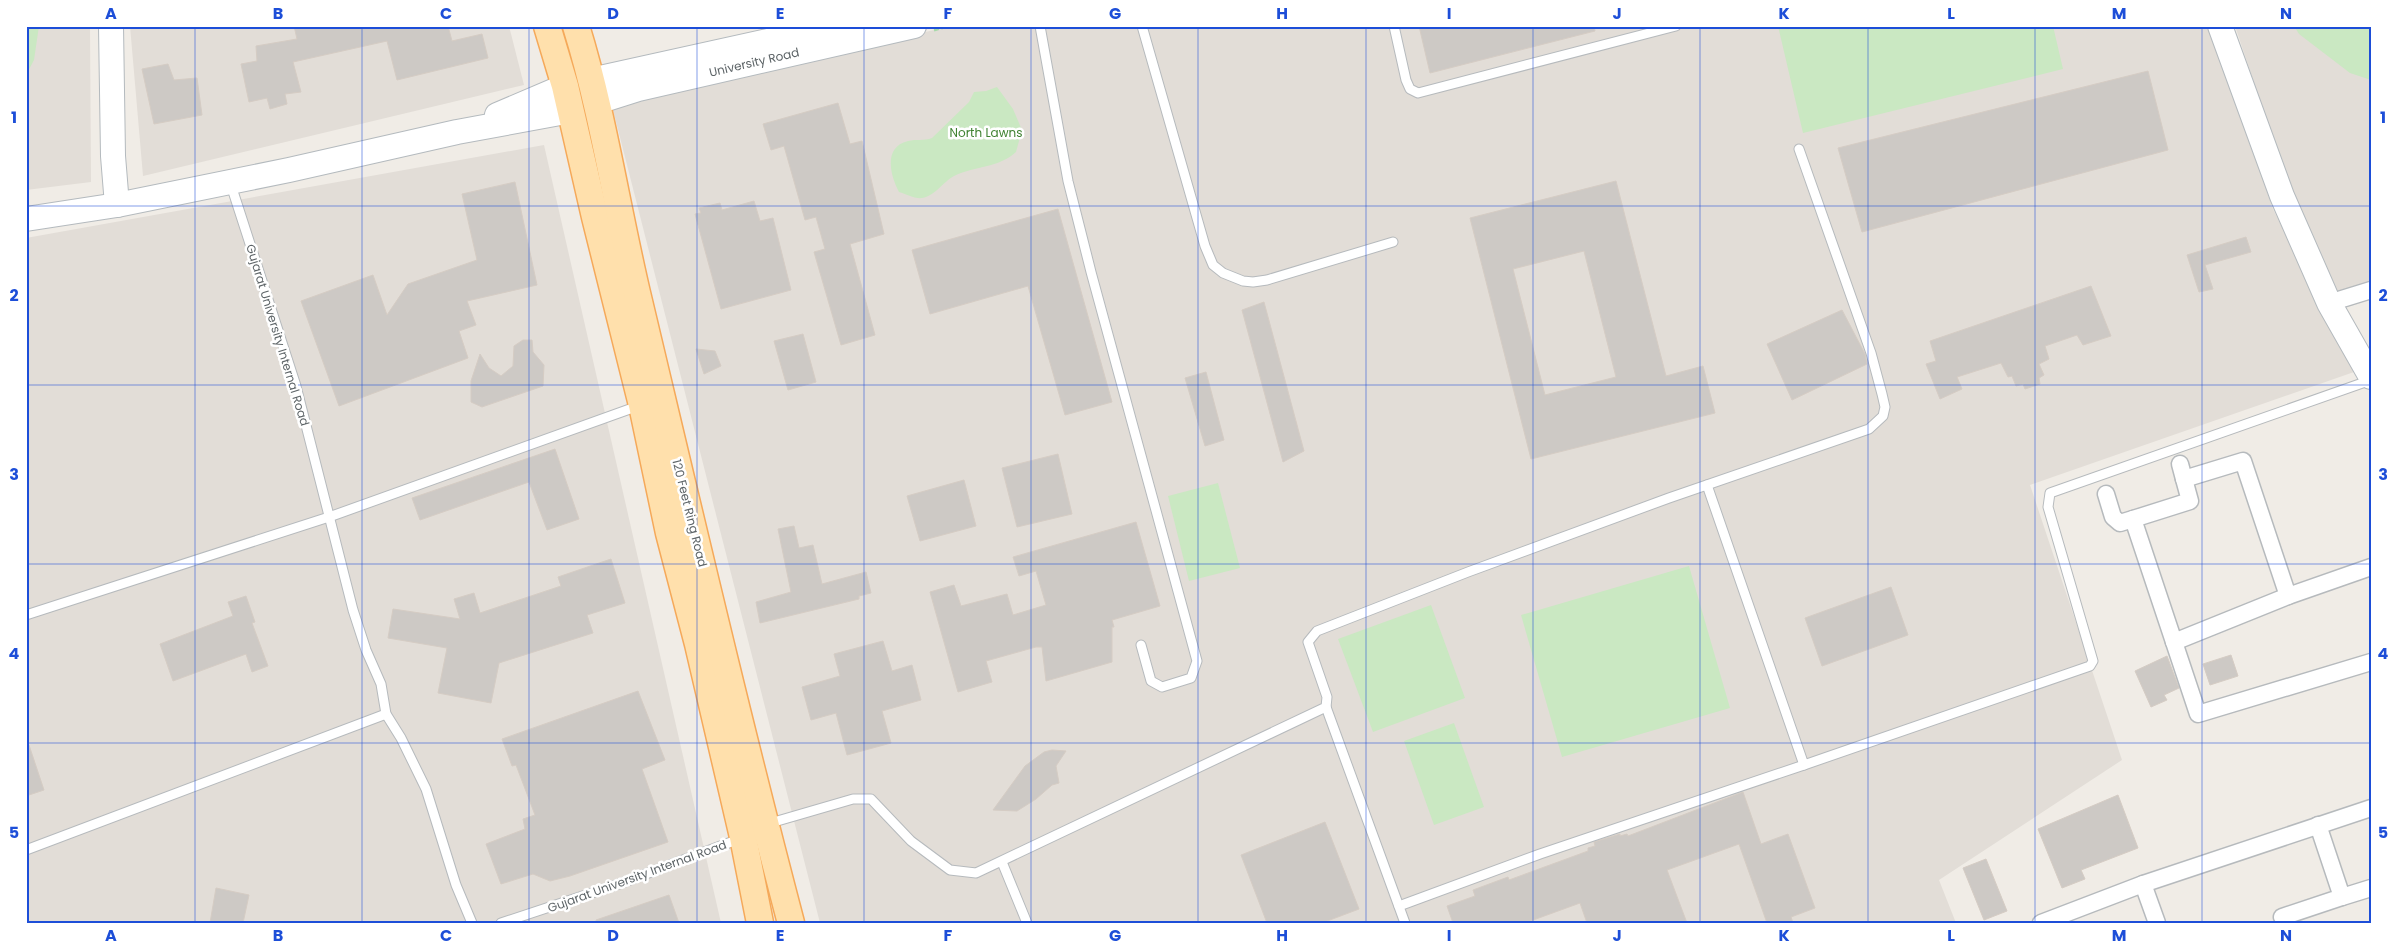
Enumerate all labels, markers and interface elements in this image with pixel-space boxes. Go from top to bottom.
text: A [105,2,117,25]
text: B [273,2,283,25]
text: C [440,2,452,25]
text: D [607,2,619,25]
text: E [776,2,784,25]
text: F [944,2,953,25]
text: G [1109,2,1121,25]
text: H [1276,2,1288,25]
text: I [1447,2,1451,25]
text: J [1612,2,1622,25]
text: K [1778,2,1790,25]
text: L [1947,2,1955,25]
text: M [2112,2,2126,25]
text: N [2280,2,2292,25]
street label: University Road [707,43,801,81]
text: 1 [11,106,17,129]
text: 1 [2380,106,2386,129]
park label: North Lawns [950,124,1022,141]
street label: Gujarat University Internal Road [242,242,314,428]
text: 2 [9,284,19,307]
text: 2 [2378,284,2388,307]
street label: 120 Feet Ring Road [668,457,712,569]
text: 3 [9,463,19,486]
text: 3 [2378,463,2388,486]
text: 4 [9,642,20,665]
text: 4 [2378,642,2389,665]
text: 5 [9,821,19,844]
text: 5 [2378,821,2388,844]
street label: Gujarat University Internal Road [545,836,729,916]
text: A [105,924,117,947]
text: B [273,924,283,947]
text: C [440,924,452,947]
text: D [607,924,619,947]
text: E [776,924,784,947]
text: F [944,924,953,947]
text: G [1109,924,1121,947]
text: H [1276,924,1288,947]
text: I [1447,924,1451,947]
text: J [1612,924,1622,947]
text: K [1778,924,1790,947]
text: L [1947,924,1955,947]
text: M [2112,924,2126,947]
text: N [2280,924,2292,947]

